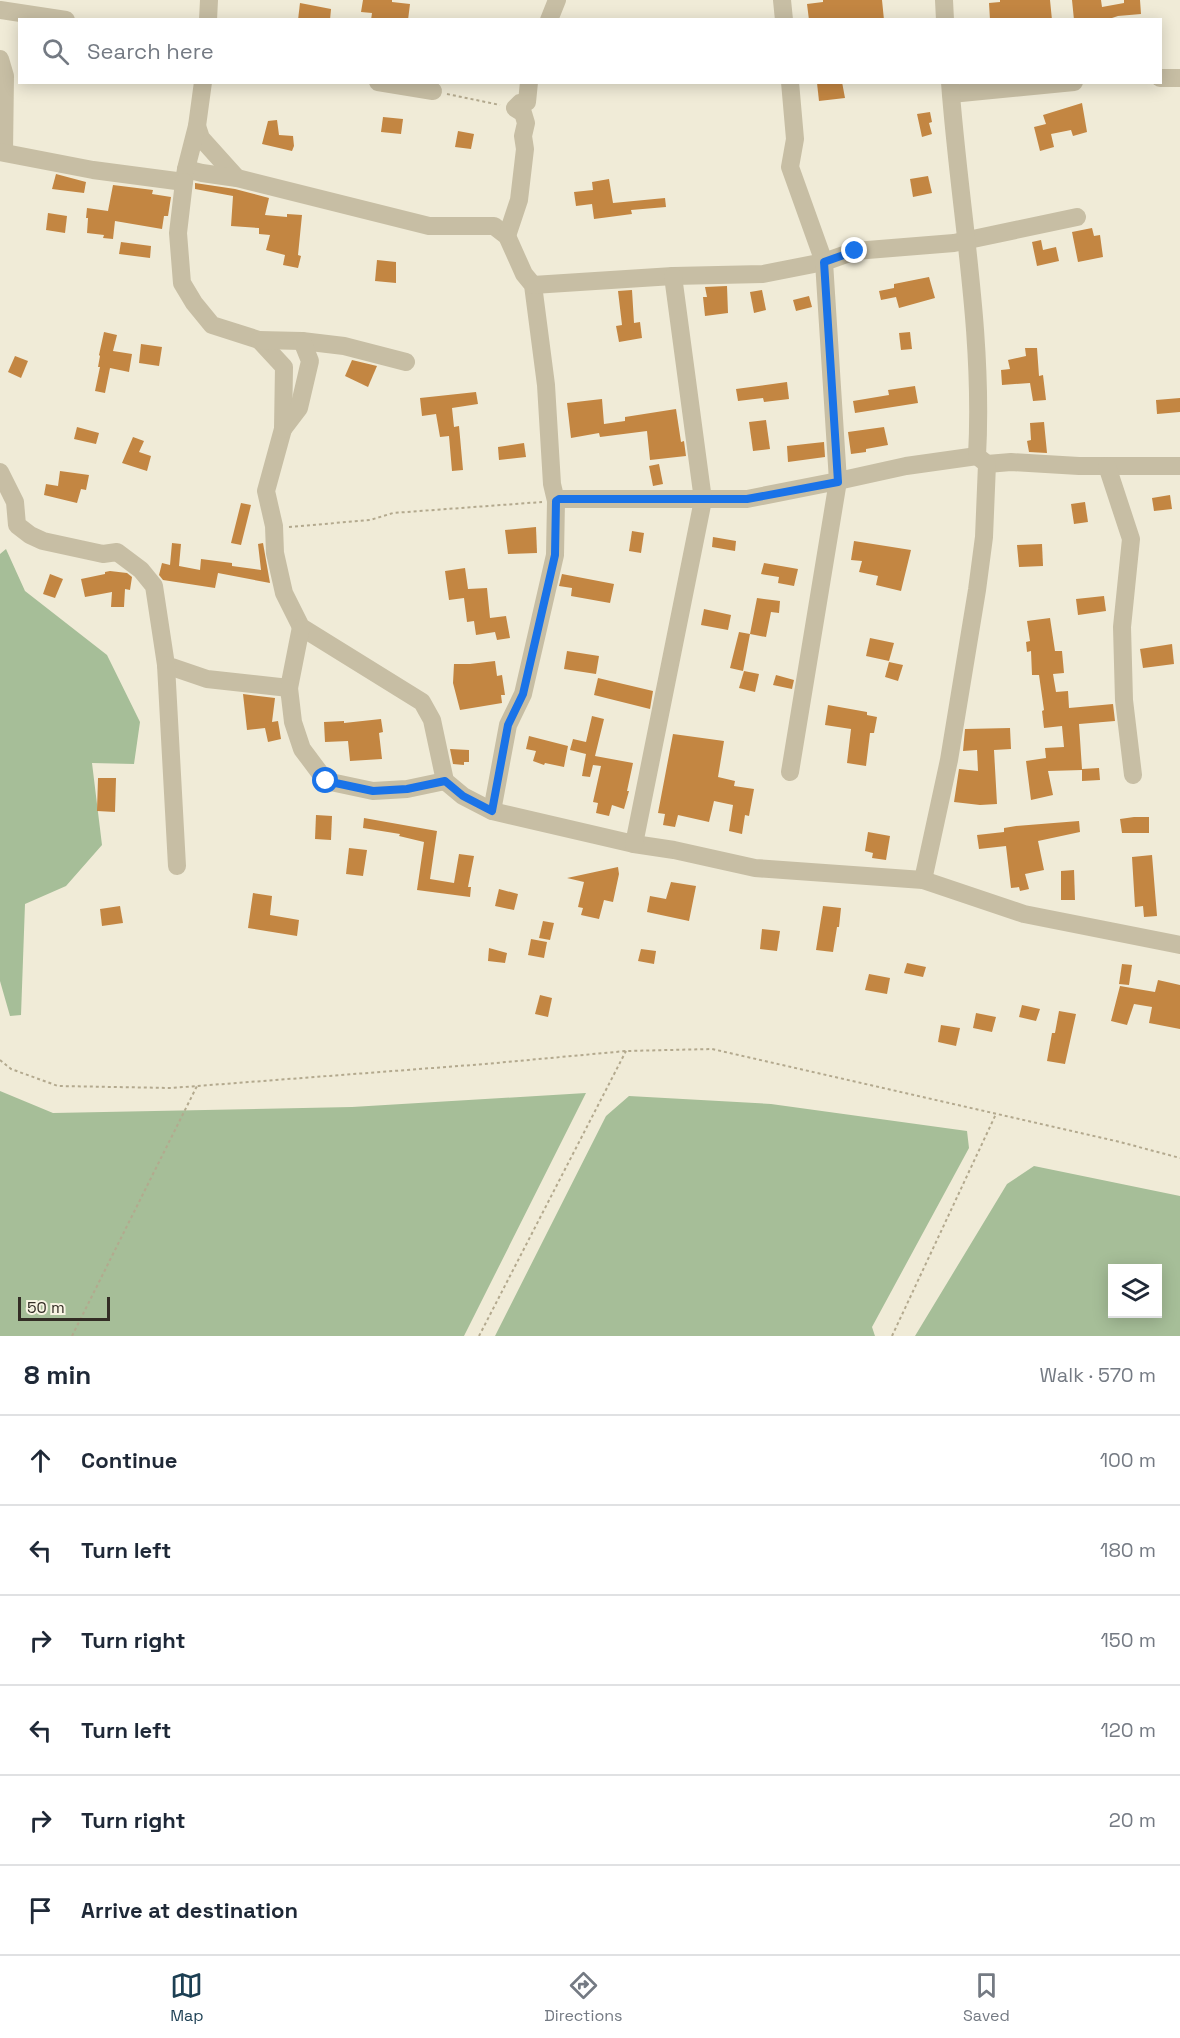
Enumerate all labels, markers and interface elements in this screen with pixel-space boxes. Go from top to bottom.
search box [18,18,1162,84]
icon: search [39,35,72,68]
text: Search here [87,37,214,65]
route end [841,237,867,263]
route start [312,767,338,793]
map controls [1108,1264,1162,1318]
button: layers [1108,1264,1162,1318]
scale bar [18,1294,110,1322]
text: 50 m [27,1297,65,1318]
text: 8 min [24,1358,91,1392]
text: Walk · 570 m [1039,1362,1156,1388]
icon: ahead [24,1444,57,1477]
text: Continue [81,1446,177,1474]
text: 100 m [1100,1447,1156,1473]
icon: left [24,1534,57,1567]
text: Turn left [81,1536,171,1564]
text: 180 m [1100,1537,1156,1563]
icon: right [24,1624,57,1657]
text: Turn right [81,1626,186,1654]
text: 150 m [1101,1627,1156,1653]
icon: left [24,1714,57,1747]
text: Turn left [81,1716,171,1744]
text: 120 m [1100,1717,1156,1743]
icon: right [24,1804,57,1837]
text: Turn right [81,1806,186,1834]
text: 20 m [1109,1807,1156,1833]
icon: arrive [24,1894,57,1927]
text: Arrive at destination [81,1896,298,1924]
tab: Map [170,1969,204,2026]
tab: Directions [544,1969,623,2026]
tab: Saved [963,1969,1010,2026]

